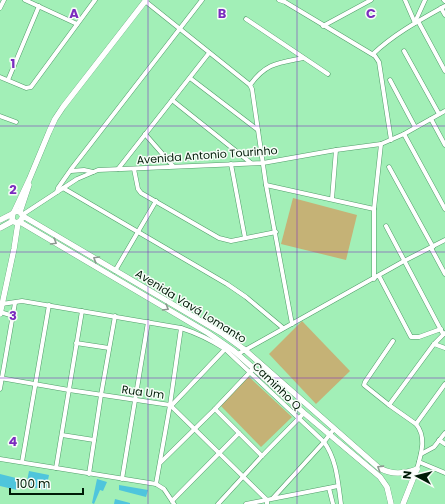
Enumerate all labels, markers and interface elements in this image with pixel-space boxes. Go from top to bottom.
text: A [69,4,79,23]
text: B [218,4,227,23]
text: C [366,4,376,23]
text: 1 [11,54,15,73]
street label: Avenida Antonio Tourinho [136,142,278,168]
text: 2 [9,180,17,199]
one-way arrow [50,237,57,245]
one-way arrow [93,257,100,264]
street label: Avenida Vavá Lomanto [132,265,250,347]
one-way arrow [162,303,169,310]
text: 3 [9,306,17,325]
street label: Caminho Q [249,358,305,414]
street label: Rua Um [121,381,165,403]
text: 4 [9,432,18,451]
north arrow [397,456,437,496]
one-way arrow [377,465,384,472]
scale bar [10,470,83,496]
text: N [399,470,416,480]
text: 100 m [16,475,50,492]

